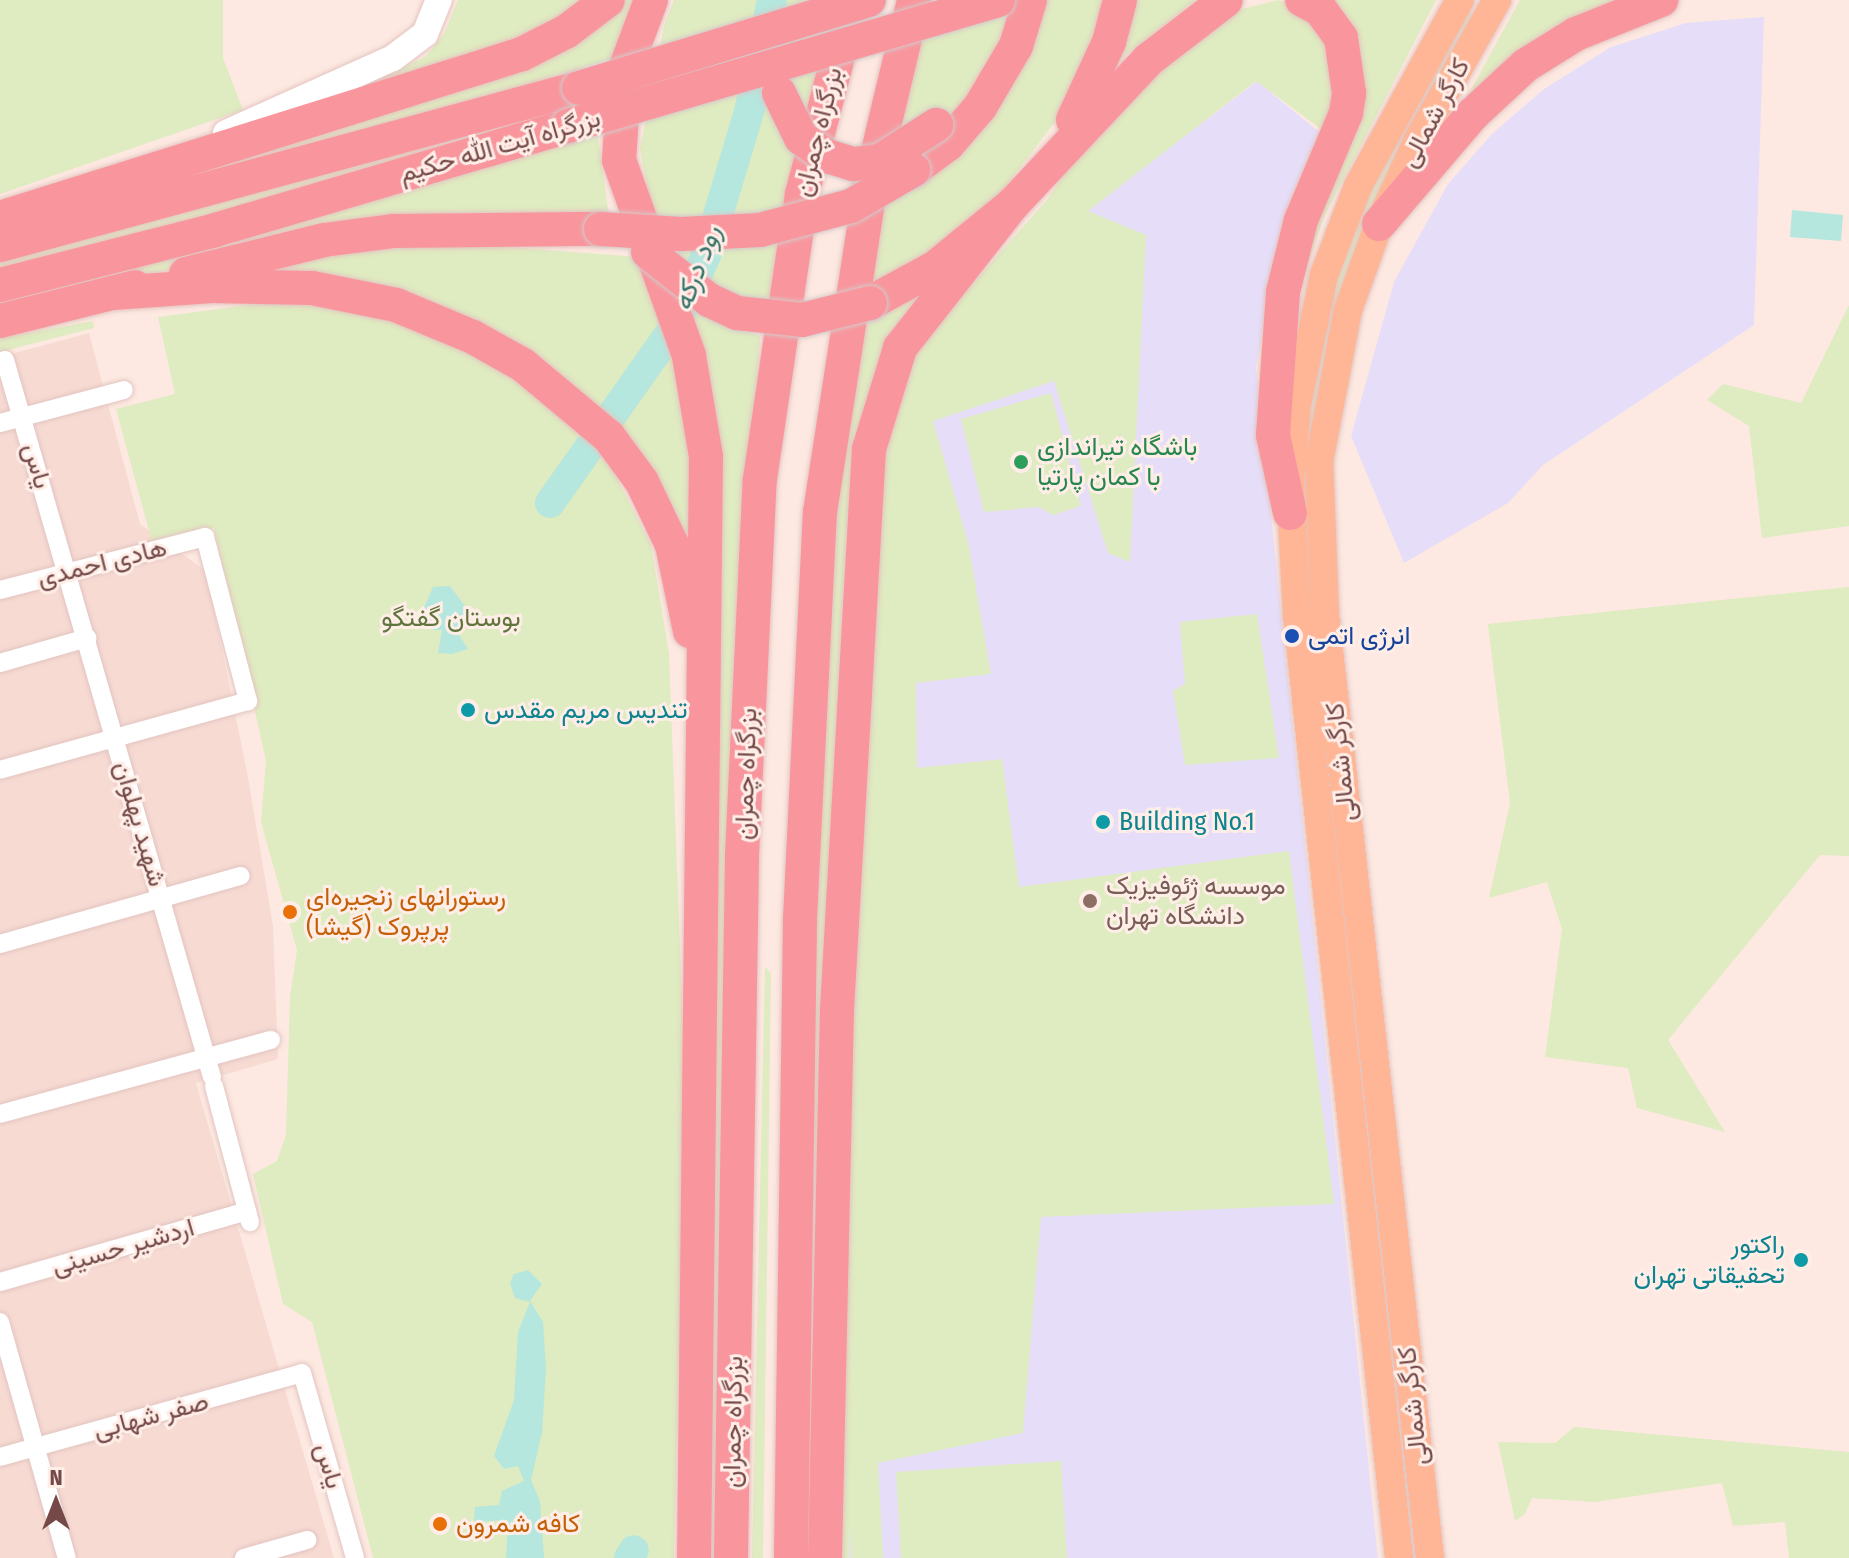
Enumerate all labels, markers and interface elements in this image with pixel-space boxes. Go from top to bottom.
street label: کارگر شمالی [1393,53,1477,173]
street label: بزرگراه چمران [787,64,849,200]
street label: بزرگراه آیت الله حکیم [396,102,604,190]
water label: رود درکه [665,221,729,315]
place label: باشگاه تیراندازی با کمان پارتیا [1037,431,1197,492]
street label: یاس [16,440,58,492]
marker: باشگاه تیراندازی با کمان پارتیا [1012,453,1030,471]
street label: هادی احمدی [34,532,170,594]
park label: بوستان گفتگو [381,602,521,634]
place label: انرژی اتمی [1308,620,1410,652]
marker: انرژی اتمی [1283,627,1301,645]
place label: تندیس مریم مقدس [484,694,688,726]
marker: تندیس مریم مقدس [459,701,477,719]
street label: کارگر شمالی [1319,701,1363,823]
street label: بزرگراه چمران [728,707,764,841]
street label: شهید پهلوان [107,758,173,890]
place label: Building No.1 [1119,806,1255,838]
marker: Building No.1 [1094,813,1112,831]
place label: موسسه ژئوفیزیک دانشگاه تهران [1106,870,1286,932]
place label: رستورانهای زنجیره‌ای پرپروک (گیشا) [306,881,506,942]
marker: موسسه ژئوفیزیک دانشگاه تهران [1081,892,1099,910]
marker: رستورانهای زنجیره‌ای پرپروک (گیشا) [281,903,299,921]
street label: اردشیر حسینی [48,1212,198,1282]
place label: راکتور تحقیقاتی تهران [1633,1229,1785,1290]
marker: راکتور تحقیقاتی تهران [1792,1251,1810,1269]
street label: کارگر شمالی [1391,1345,1435,1467]
street label: بزرگراه چمران [716,1356,750,1488]
street label: صفر شهابی [90,1386,212,1446]
street label: یاس [308,1440,350,1492]
north arrow [16,1462,96,1542]
text: N [49,1464,63,1491]
place label: کافه شمرون [456,1508,580,1540]
marker: کافه شمرون [431,1515,449,1533]

